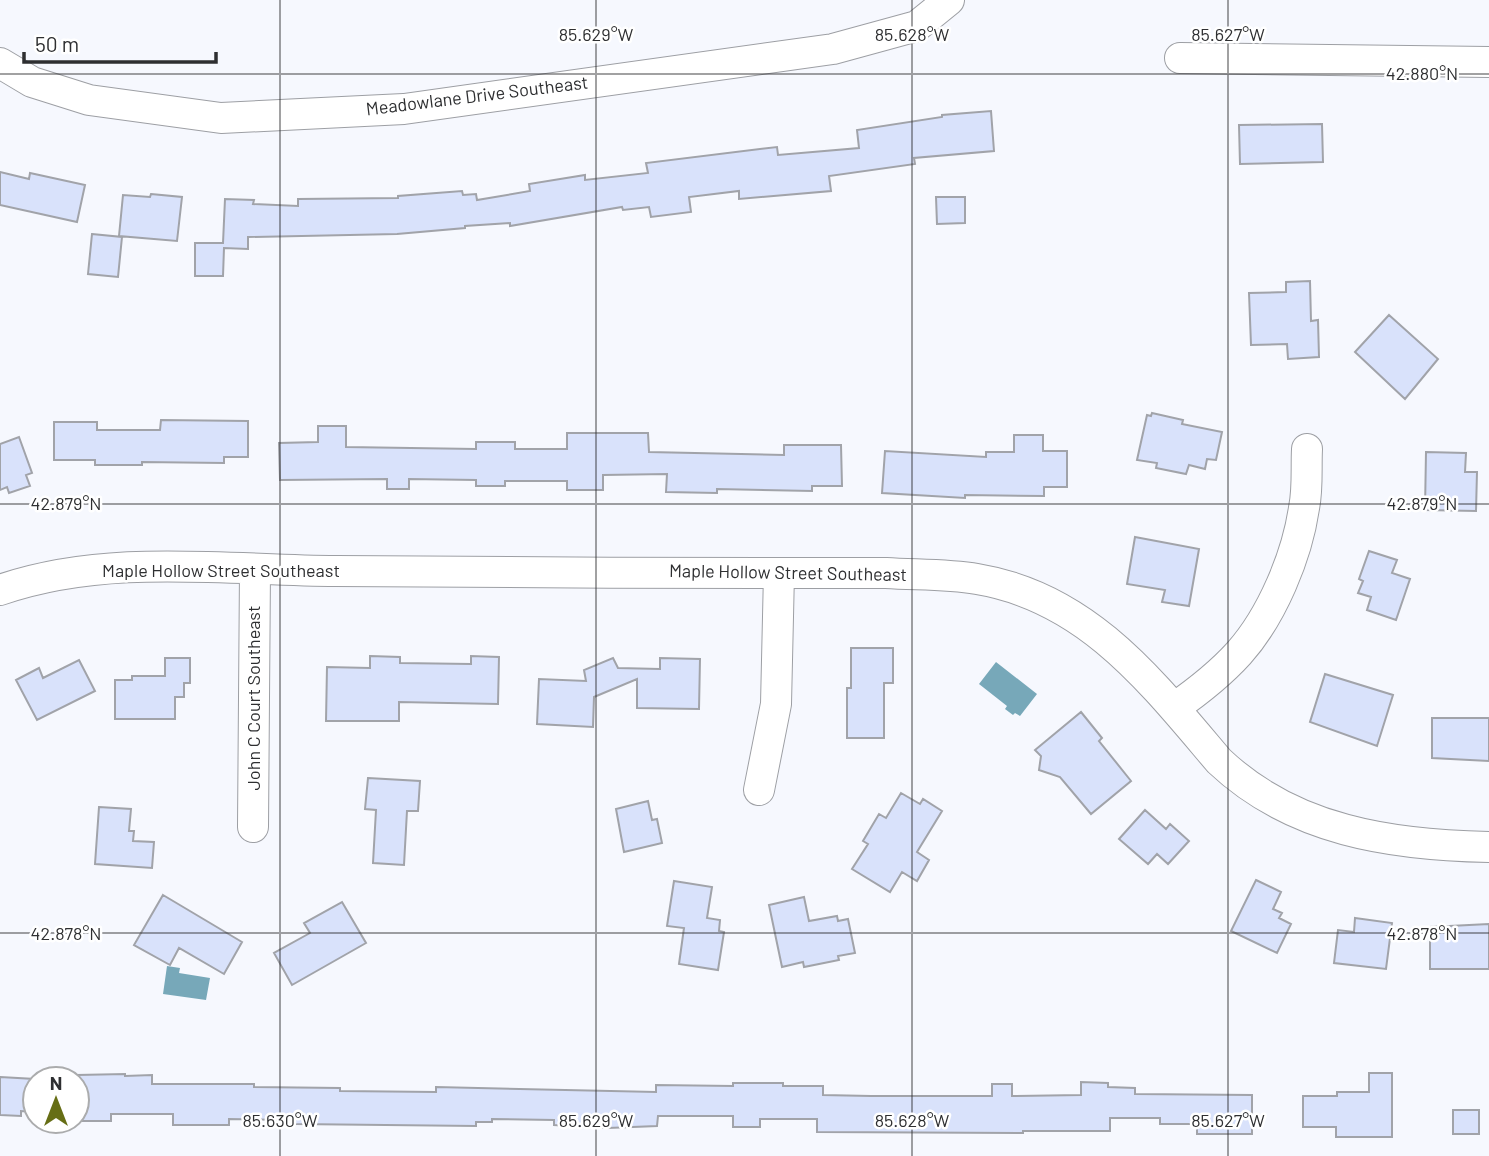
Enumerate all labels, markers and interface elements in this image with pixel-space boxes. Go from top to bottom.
scale bar [24,21,217,65]
text: 85.629°W [559,23,633,45]
text: 85.628°W [875,23,949,45]
text: 85.627°W [1191,23,1265,45]
text: 50 m [35,31,79,56]
text: 42.880°N [1386,62,1458,84]
street label: Meadowlane Drive Southeast [365,70,589,120]
text: 42.879°N [31,492,101,514]
text: 42.879°N [1387,492,1457,514]
street label: Maple Hollow Street Southeast [102,559,340,581]
street label: Maple Hollow Street Southeast [669,559,907,585]
street label: John C Court Southeast [242,605,264,791]
text: 42.878°N [31,922,101,944]
text: 42.878°N [1387,922,1457,944]
north arrow [21,1065,91,1135]
text: N [50,1071,62,1094]
text: 85.630°W [242,1109,318,1131]
text: 85.629°W [559,1109,633,1131]
text: 85.628°W [875,1109,949,1131]
text: 85.627°W [1191,1109,1265,1131]

